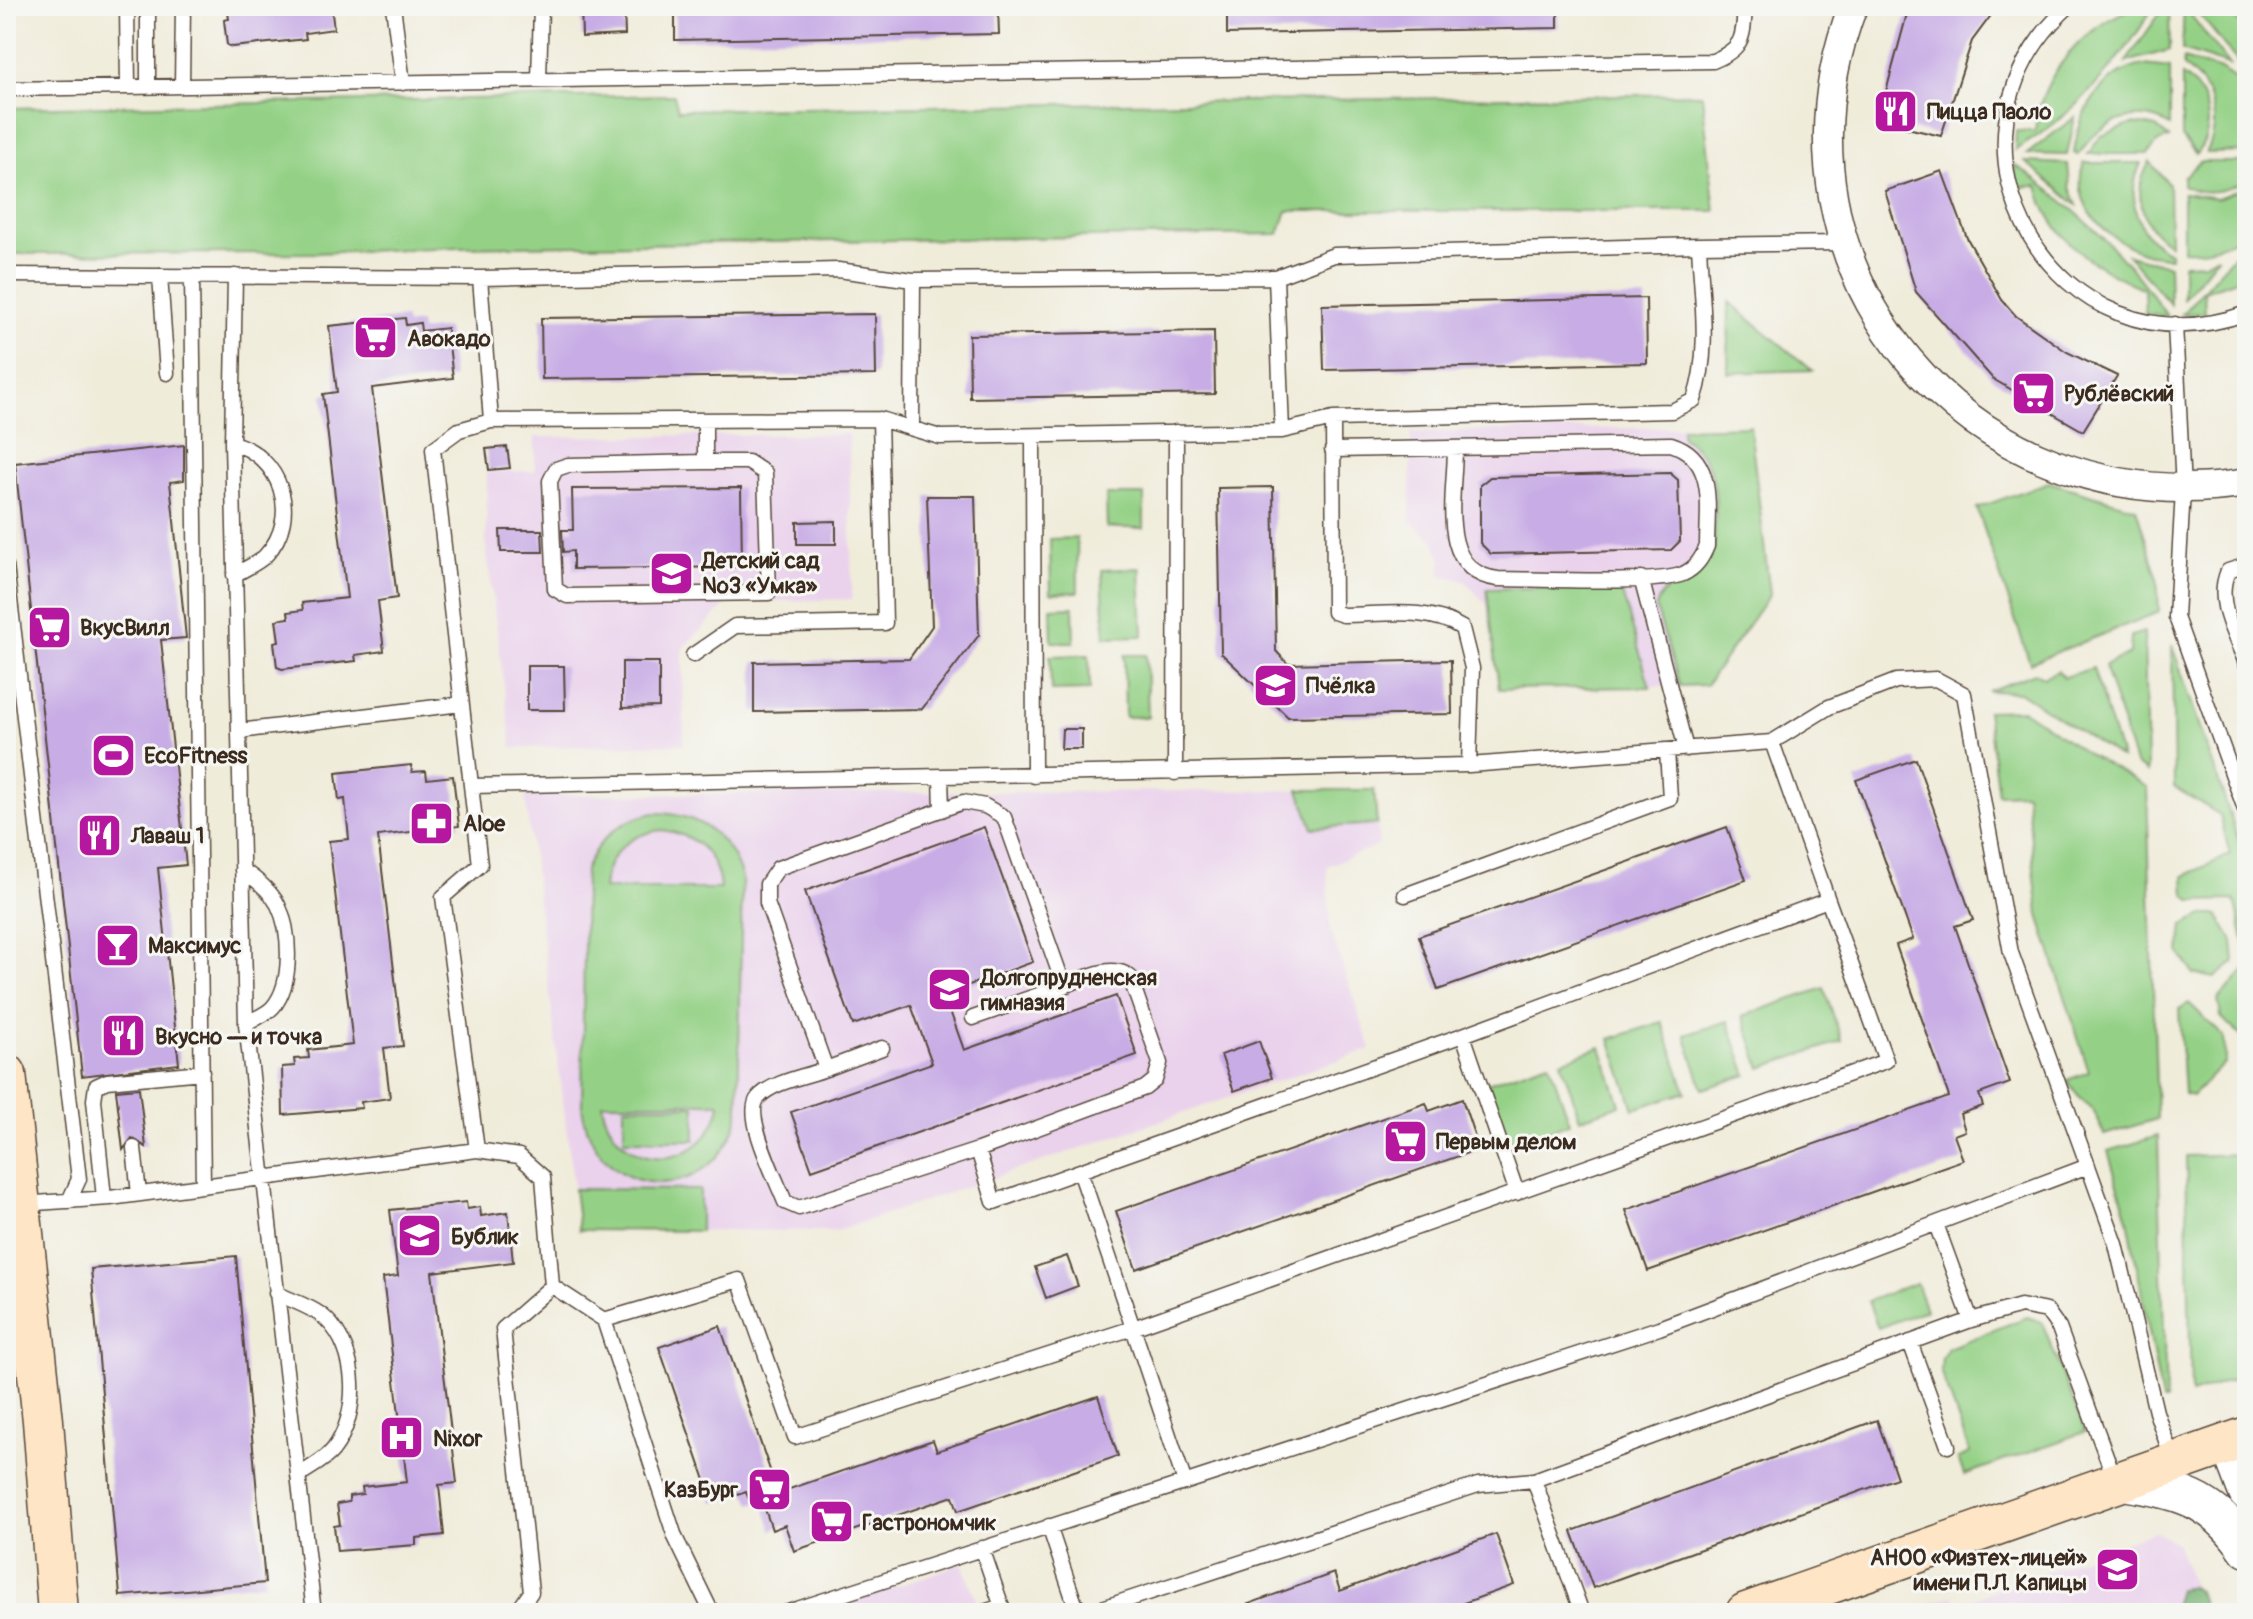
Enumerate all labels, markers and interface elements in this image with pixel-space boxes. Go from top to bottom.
restaurant icon: Пицца Паоло [1872,87,1920,135]
place label: Пицца Паоло [1927,98,2051,126]
supermarket icon: Авокадо [352,314,400,362]
place label: Авокадо [407,325,491,353]
supermarket icon: Рублёвский [2009,369,2057,417]
place label: Рублёвский [2064,380,2174,408]
place label: Детский сад №3 «Умка» [700,547,820,600]
school or university icon: Детский сад №3 «Умка» [647,549,695,597]
supermarket icon: ВкусВилл [25,603,73,651]
place label: ВкусВилл [80,614,170,642]
school or university icon: Пчёлка [1251,661,1299,709]
place label: Пчёлка [1306,672,1375,700]
sports icon: EcoFitness [89,731,137,779]
place label: EcoFitness [144,742,248,770]
pharmacy icon: Aloe [408,799,456,847]
place label: Aloe [463,810,506,838]
restaurant icon: Лаваш 1 [76,811,124,859]
place label: Лаваш 1 [130,822,204,850]
bar icon: Максимус [93,921,141,969]
place label: Максимус [148,932,241,960]
place label: Долгопрудненская гимназия [979,964,1157,1017]
school or university icon: Долгопрудненская гимназия [926,966,974,1014]
restaurant icon: Вкусно — и точка [100,1012,148,1060]
place label: Вкусно — и точка [155,1023,322,1051]
supermarket icon: Первым делом [1381,1117,1429,1165]
place label: Первым делом [1436,1128,1577,1156]
school or university icon: Бублик [396,1212,444,1260]
place label: Бублик [451,1223,519,1251]
hospital icon: Nixor [378,1414,426,1462]
place label: Nixor [433,1425,484,1453]
supermarket icon: КазБург [745,1465,793,1513]
place label: КазБург [664,1476,738,1504]
supermarket icon: Гастрономчик [807,1498,855,1546]
place label: Гастрономчик [862,1509,996,1537]
place label: АНОО «Физтех-лицей» имени П.Л. Капицы [1870,1544,2088,1597]
school or university icon: АНОО «Физтех-лицей» имени П.Л. Капицы [2094,1546,2142,1594]

